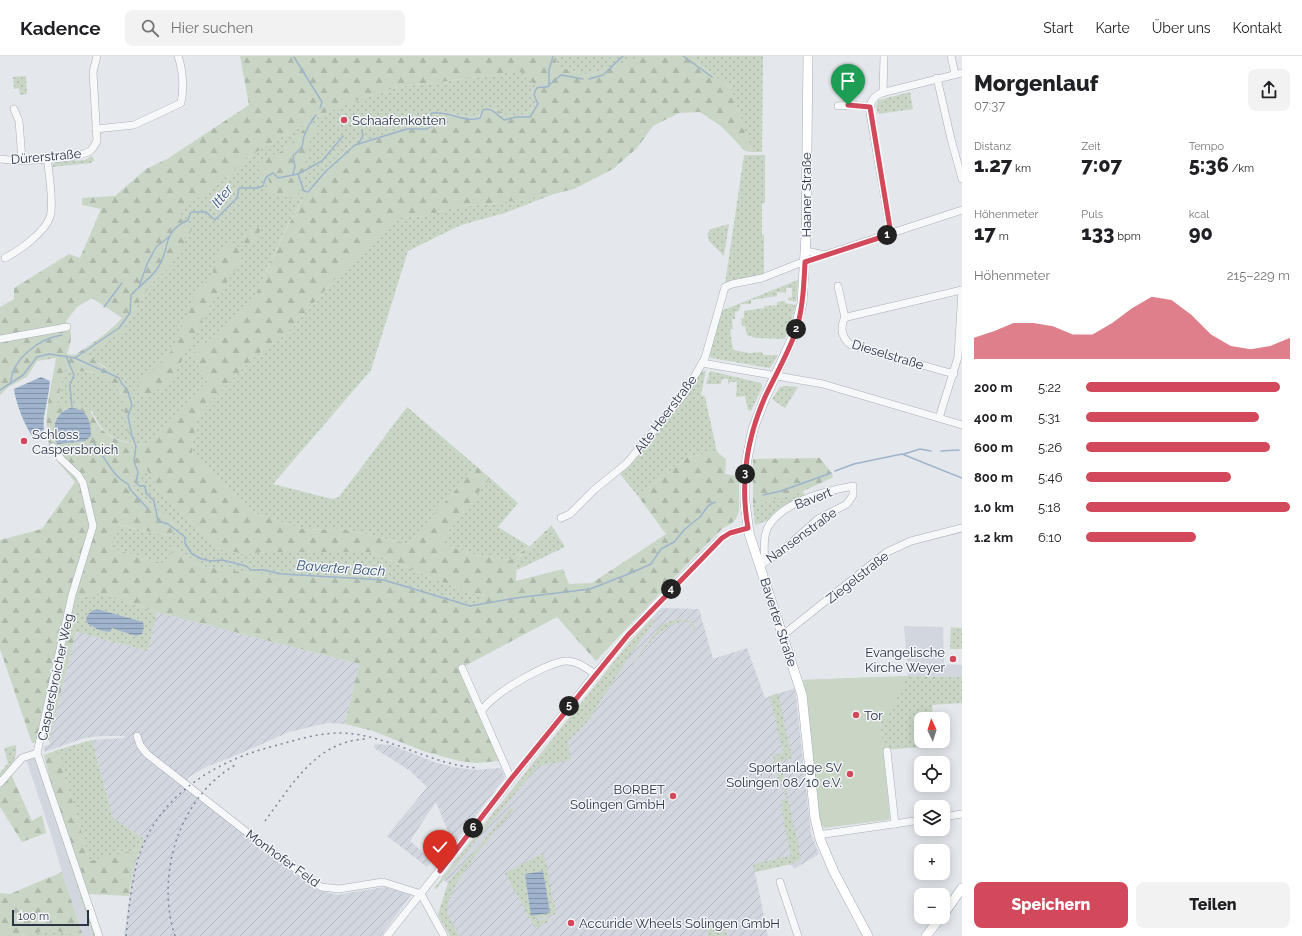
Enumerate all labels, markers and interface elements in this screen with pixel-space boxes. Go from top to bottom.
search box [125,10,405,46]
text: Kadence [20,17,101,39]
icon: search [139,17,161,39]
text: Hier suchen [171,19,253,37]
text: Start [1043,20,1073,36]
text: Karte [1095,20,1130,36]
text: Über uns [1152,20,1211,36]
text: Kontakt [1233,20,1282,36]
pin [831,64,865,105]
button: share [1248,69,1290,111]
icon: arrive [837,70,859,92]
text: Morgenlauf [974,70,1098,96]
text: 07:37 [974,98,1005,113]
place label: Schaafenkotten [352,113,446,128]
marker: Schaafenkotten [339,115,349,125]
text: Distanz [974,140,1011,153]
text: Zeit [1081,140,1101,153]
text: Tempo [1189,140,1224,153]
street label: Dürerstraße [10,146,82,167]
street label: Haaner Straße [799,152,814,238]
text: 1.27 [974,153,1012,177]
text: 7:07 [1081,153,1122,177]
text: 5:36 [1189,153,1229,177]
text: km [1012,162,1031,175]
text: /km [1229,162,1254,175]
water label: Itter [208,181,237,211]
text: Höhenmeter [974,208,1038,221]
text: Puls [1081,208,1103,221]
text: kcal [1189,208,1209,221]
text: 17 [974,221,996,245]
text: 133 [1081,221,1114,245]
text: 90 [1189,221,1213,245]
pin: 1 [877,225,897,245]
text: 1 [884,228,890,241]
text: m [996,230,1009,243]
text: bpm [1114,230,1141,243]
text: Höhenmeter [974,268,1050,283]
text: 215–229 m [1227,268,1290,283]
pin: 2 [786,319,806,339]
text: 2 [793,322,799,335]
street label: Dieselstraße [850,336,926,373]
street label: Alte Heerstraße [631,372,700,456]
text: 200 m [974,380,1013,395]
text: 5:22 [1038,380,1061,395]
text: 400 m [974,410,1013,425]
text: 5:31 [1038,410,1060,425]
place label: Schloss Caspersbroich [32,427,118,457]
marker: Schloss Caspersbroich [19,436,29,446]
text: 600 m [974,440,1013,455]
text: 5:26 [1038,440,1062,455]
pin: 3 [735,464,755,484]
text: 3 [742,467,748,480]
text: 800 m [974,470,1013,485]
text: 5:46 [1038,470,1062,485]
street label: Bavert [792,484,835,512]
text: 1.0 km [974,500,1014,515]
text: 5:18 [1038,500,1061,515]
street label: Nansenstraße [763,505,840,566]
text: 1.2 km [974,530,1013,545]
text: 6:10 [1038,530,1062,545]
street label: Ziegelstraße [823,548,892,606]
water label: Baverter Bach [296,557,386,579]
street label: Baverter Straße [757,576,800,669]
pin: 4 [661,579,681,599]
text: 4 [668,582,674,595]
street label: Caspersbroicher Weg [35,612,76,742]
place label: Evangelische Kirche Weyer [865,645,945,675]
marker: Evangelische Kirche Weyer [948,654,958,664]
pin: 5 [559,696,579,716]
text: 5 [566,699,572,712]
place label: Tor [864,708,883,723]
marker: Tor [851,710,861,720]
north arrow [914,712,950,748]
map controls [914,712,950,924]
button: locate [914,756,950,792]
place label: Sportanlage SV Solingen 08/10 e.V. [726,760,842,790]
marker: Sportanlage SV Solingen 08/10 e.V. [845,769,855,779]
place label: BORBET Solingen GmbH [570,782,665,812]
marker: BORBET Solingen GmbH [668,791,678,801]
button: layers [914,800,950,836]
pin: 6 [463,818,483,838]
text: 6 [470,821,476,834]
street label: Monhofer Feld [243,827,323,890]
pin [423,830,457,871]
icon: check [429,836,451,858]
button: + [914,844,950,880]
button: Speichern [974,882,1128,928]
button: Teilen [1136,882,1290,928]
button: − [914,888,950,924]
scale bar [12,908,89,927]
text: 100 m [18,910,49,923]
place label: Accuride Wheels Solingen GmbH [579,916,780,931]
marker: Accuride Wheels Solingen GmbH [566,918,576,928]

